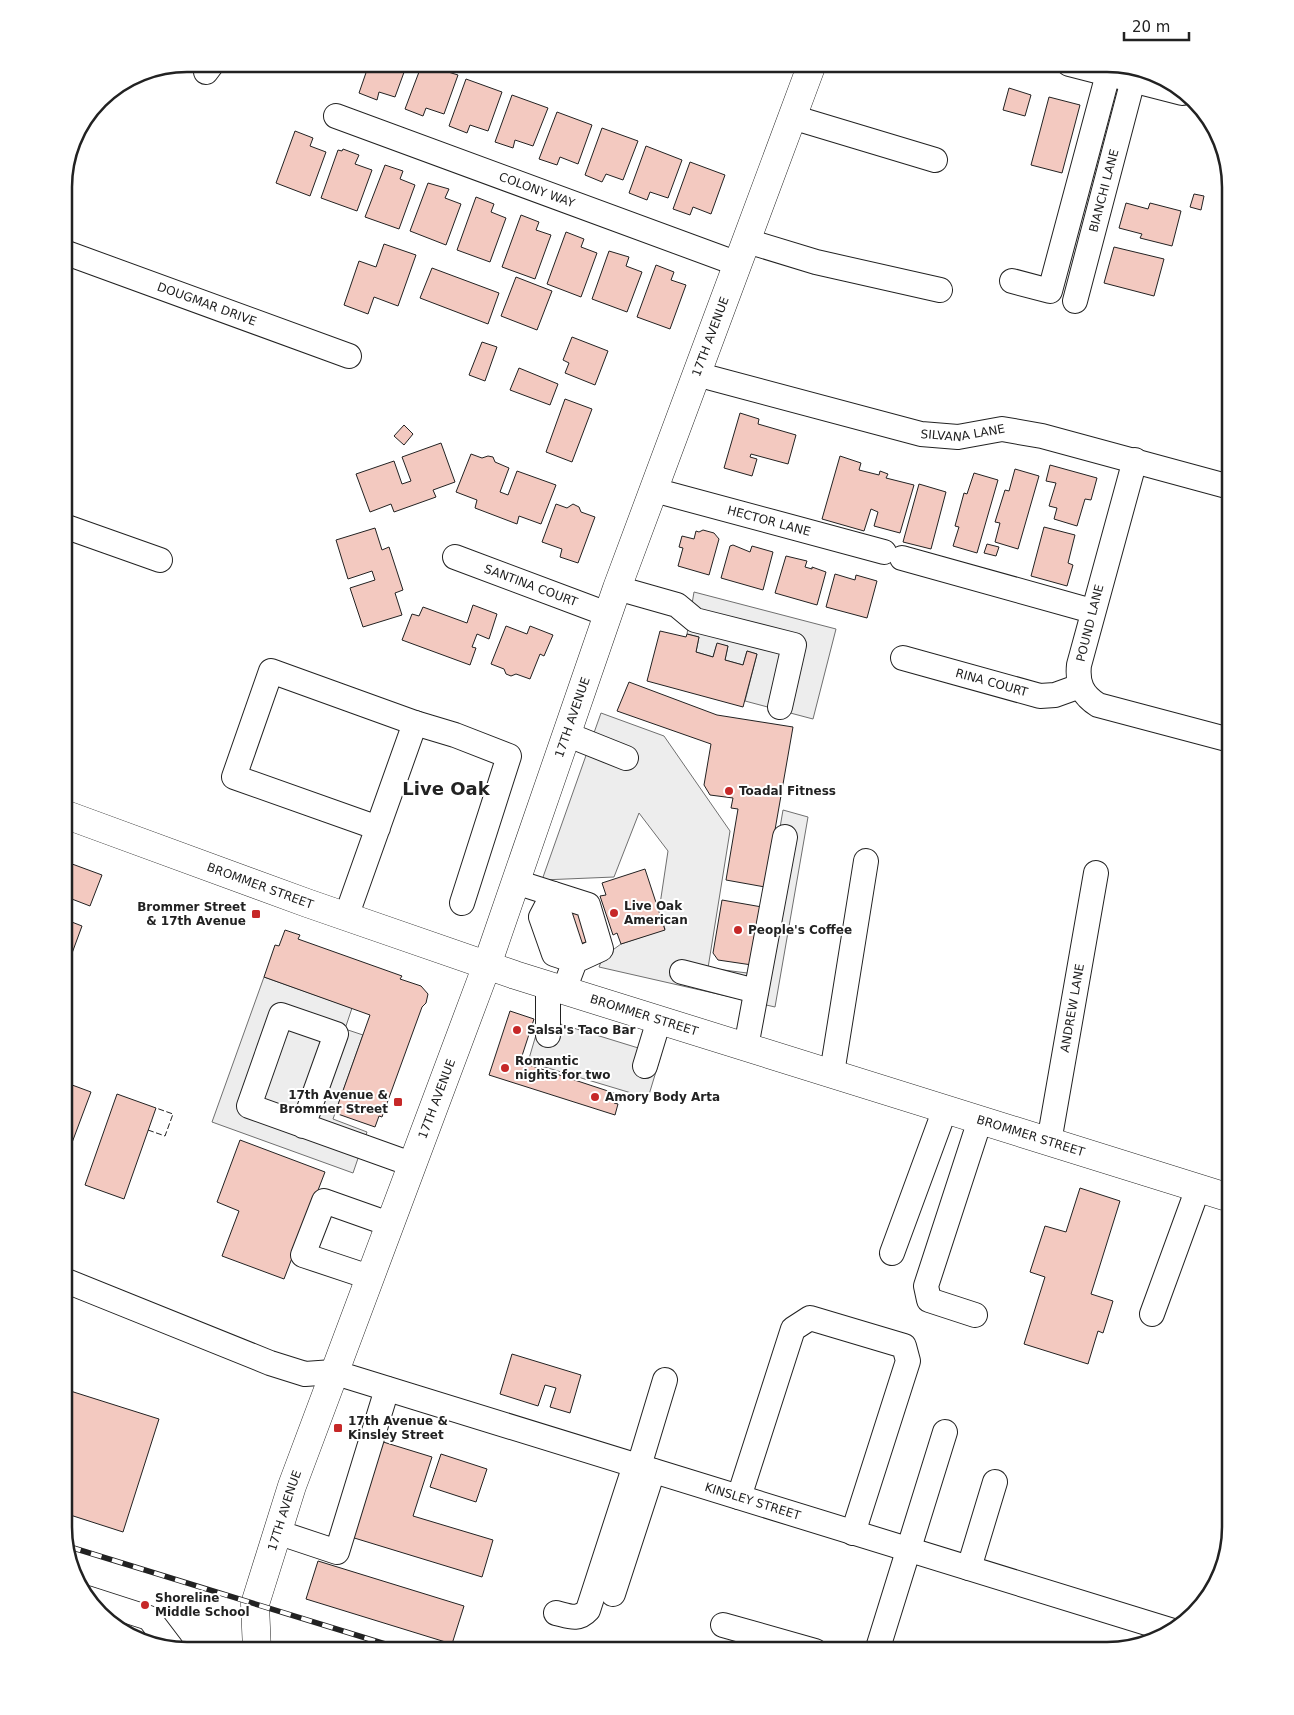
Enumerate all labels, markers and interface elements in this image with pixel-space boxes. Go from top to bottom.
scale bar [1124,10,1189,42]
text: 20 m [1132,18,1170,36]
street label: BIANCHI LANE [1086,148,1122,234]
street label: COLONY WAY [497,170,577,210]
street label: DOUGMAR DRIVE [155,280,258,329]
street label: 17TH AVENUE [689,295,732,378]
street label: SILVANA LANE [920,422,1006,444]
street label: HECTOR LANE [726,503,812,539]
street label: SANTINA COURT [482,562,580,610]
street label: POUND LANE [1074,583,1106,663]
street label: RINA COURT [954,666,1030,699]
street label: 17TH AVENUE [552,675,593,759]
district label: Live Oak [402,778,491,799]
place label: Toadal Fitness [739,784,836,798]
marker: Toadal Fitness [723,785,735,797]
street label: BROMMER STREET [205,860,316,912]
place label: Live Oak American [624,899,688,927]
place label: Brommer Street & 17th Avenue [137,900,246,928]
marker: Live Oak American [608,907,620,919]
marker: Brommer Street & 17th Avenue [250,908,262,920]
place label: People's Coffee [748,923,852,937]
marker: People's Coffee [732,924,744,936]
street label: ANDREW LANE [1058,963,1087,1053]
street label: BROMMER STREET [588,992,700,1039]
place label: Salsa's Taco Bar [527,1023,636,1037]
marker: Salsa's Taco Bar [511,1024,523,1036]
place label: Romantic nights for two [515,1054,610,1082]
street label: 17TH AVENUE [416,1057,458,1141]
marker: Romantic nights for two [499,1062,511,1074]
place label: 17th Avenue & Brommer Street [279,1088,388,1116]
place label: Amory Body Arta [605,1090,720,1104]
marker: Amory Body Arta [589,1091,601,1103]
marker: 17th Avenue & Brommer Street [392,1096,404,1108]
street label: BROMMER STREET [975,1112,1087,1159]
place label: 17th Avenue & Kinsley Street [348,1414,448,1442]
marker: 17th Avenue & Kinsley Street [332,1422,344,1434]
street label: 17TH AVENUE [265,1468,304,1553]
street label: KINSLEY STREET [703,1480,803,1523]
place label: Shoreline Middle School [155,1591,250,1619]
marker: Shoreline Middle School [139,1599,151,1611]

